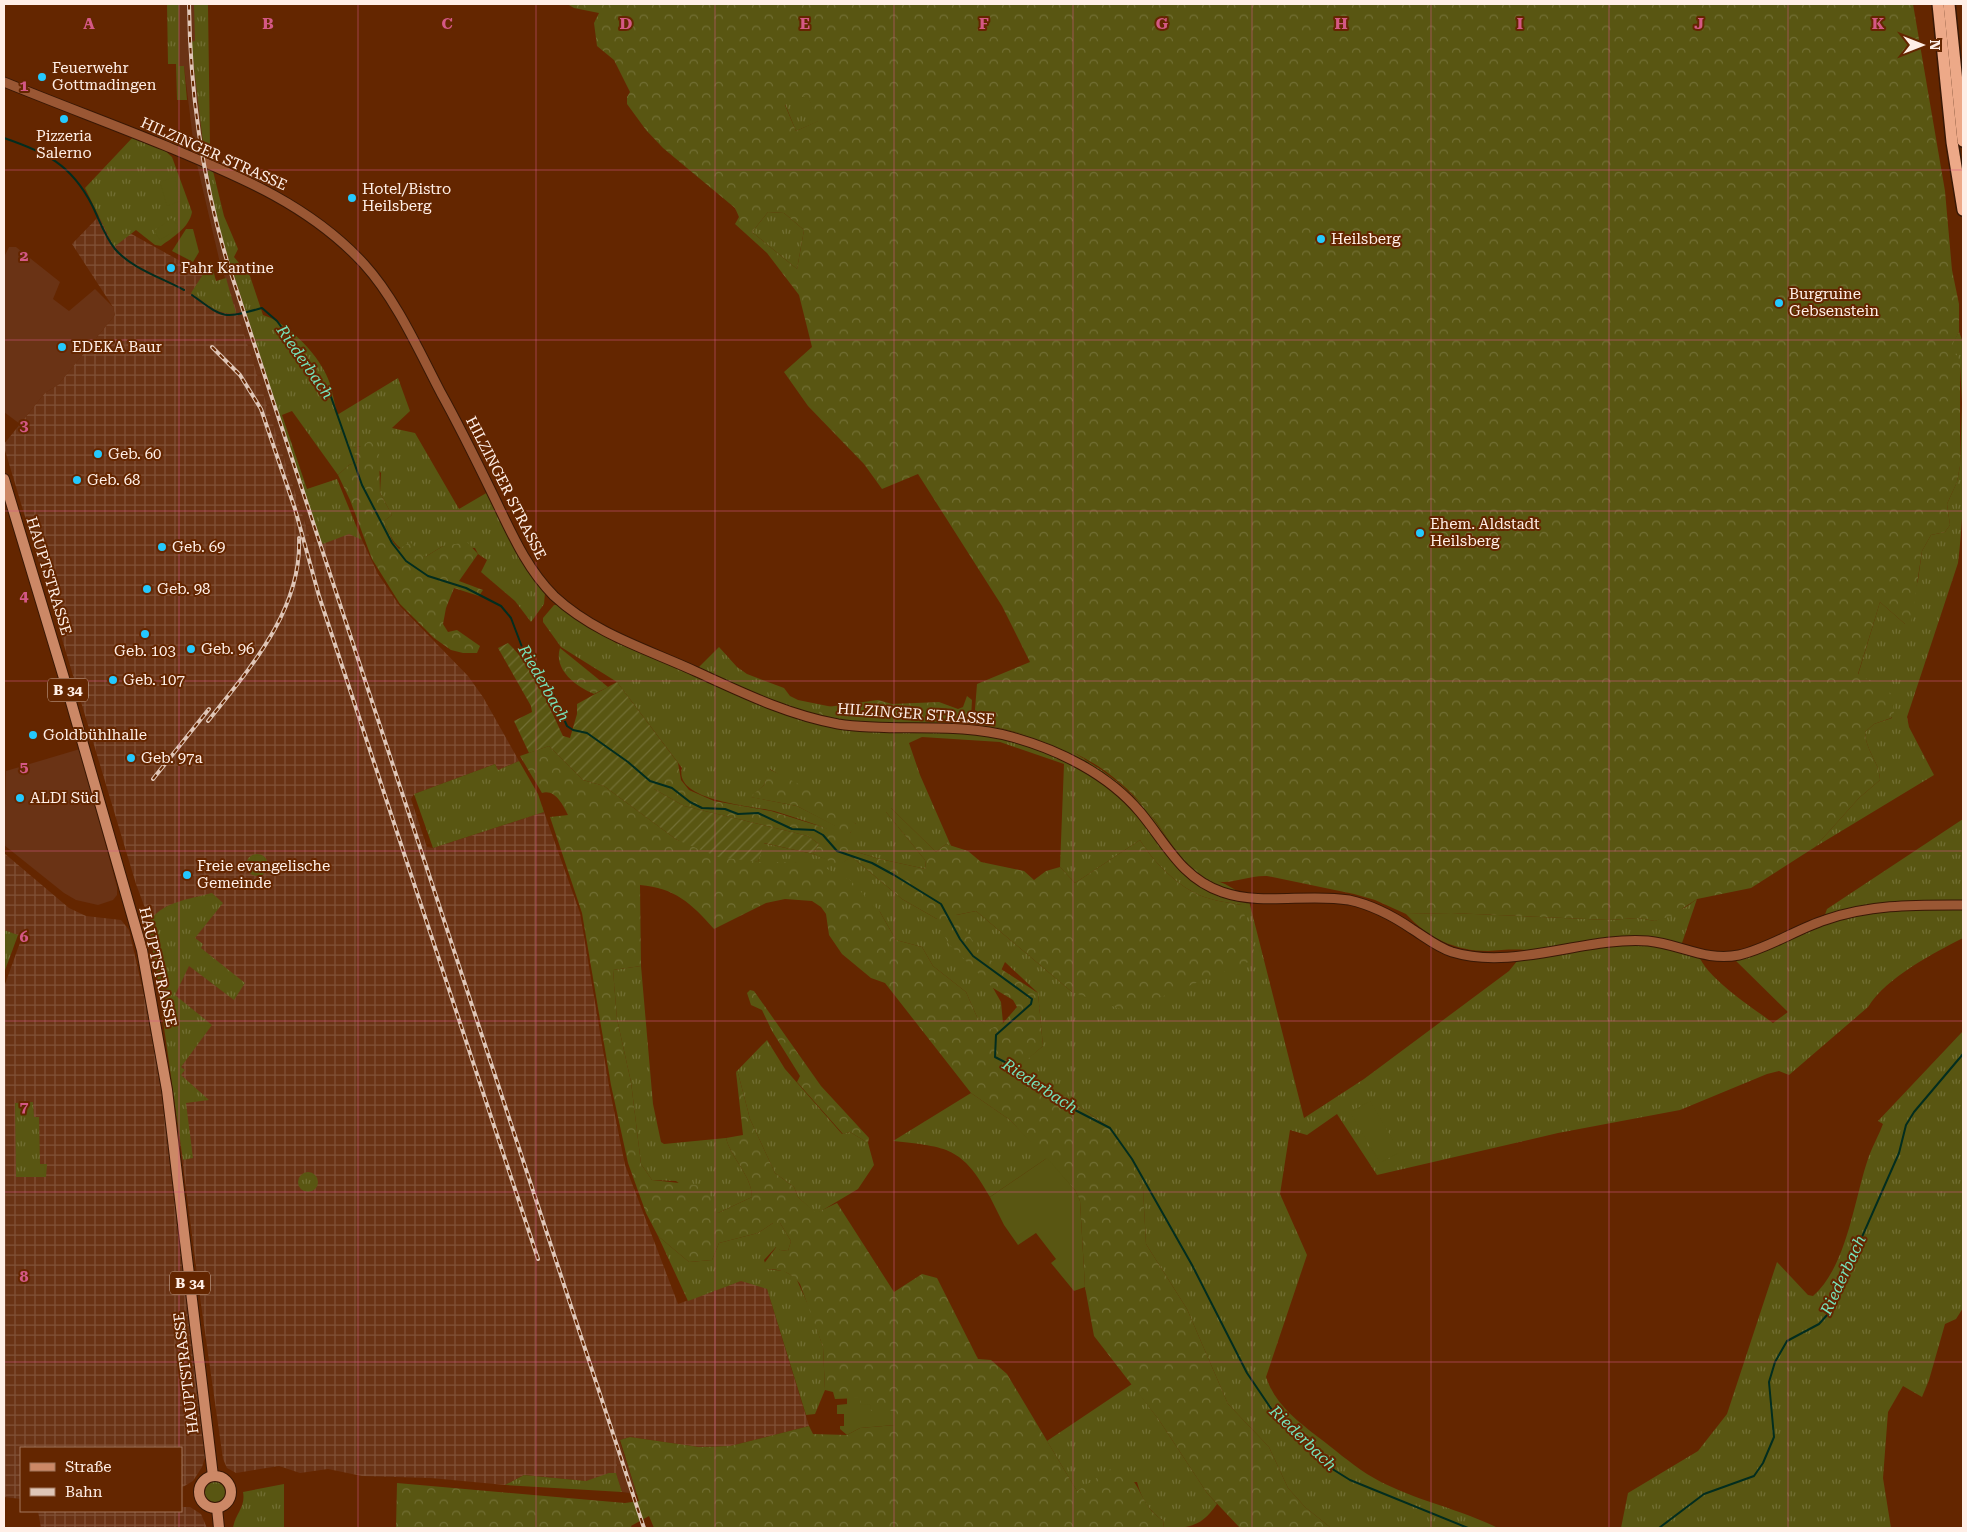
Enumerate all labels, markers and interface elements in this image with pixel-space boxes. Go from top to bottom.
text: A [83,14,95,33]
text: B [262,14,274,33]
text: C [441,14,453,33]
text: D [620,14,633,33]
text: E [800,14,810,33]
text: F [979,14,989,33]
text: G [1156,14,1169,33]
text: H [1334,14,1348,33]
text: I [1517,14,1523,33]
text: J [1694,14,1704,33]
text: K [1872,14,1885,33]
north arrow [1897,20,1947,70]
text: N [1927,40,1943,51]
place label: Feuerwehr Gottmadingen [52,59,157,94]
marker: Feuerwehr Gottmadingen [36,71,48,83]
text: 1 [20,76,29,95]
marker: Pizzeria Salerno [58,113,70,125]
street label: HILZINGER STRASSE [138,114,290,194]
place label: Pizzeria Salerno [36,127,92,162]
place label: Hotel/Bistro Heilsberg [362,180,451,215]
marker: Hotel/Bistro Heilsberg [346,192,358,204]
place label: Heilsberg [1331,230,1401,248]
marker: Heilsberg [1315,233,1327,245]
text: 2 [20,246,29,265]
place label: Fahr Kantine [181,259,274,277]
marker: Fahr Kantine [165,262,177,274]
place label: Burgruine Gebsenstein [1789,285,1879,320]
marker: Burgruine Gebsenstein [1773,297,1785,309]
water label: Riederbach [272,321,337,403]
place label: EDEKA Baur [72,338,162,356]
marker: EDEKA Baur [56,341,68,353]
street label: HILZINGER STRASSE [462,413,550,563]
text: 3 [20,416,29,435]
place label: Geb. 60 [108,445,161,463]
marker: Geb. 60 [92,448,104,460]
place label: Geb. 68 [87,471,140,489]
marker: Geb. 68 [71,474,83,486]
street label: HAUPTSTRASSE [22,515,76,637]
place label: Ehem. Aldstadt Heilsberg [1430,515,1540,550]
marker: Ehem. Aldstadt Heilsberg [1414,527,1426,539]
place label: Geb. 69 [172,538,225,556]
marker: Geb. 69 [156,541,168,553]
place label: Geb. 98 [157,580,210,598]
marker: Geb. 98 [141,583,153,595]
text: 4 [20,586,29,605]
marker: Geb. 103 [139,628,151,640]
place label: Geb. 96 [201,640,254,658]
water label: Riederbach [514,640,574,725]
place label: Geb. 103 [114,642,176,660]
marker: Geb. 96 [185,643,197,655]
place label: Geb. 107 [123,671,185,689]
marker: Geb. 107 [107,674,119,686]
road number: B 34 [48,678,88,702]
street label: HILZINGER STRASSE [836,699,996,729]
place label: Goldbühlhalle [43,726,147,744]
marker: Goldbühlhalle [27,729,39,741]
place label: Geb. 97a [141,749,203,767]
marker: Geb. 97a [125,752,137,764]
text: 5 [20,757,29,776]
place label: ALDI Süd [30,789,99,807]
marker: ALDI Süd [14,792,26,804]
place label: Freie evangelische Gemeinde [197,857,330,892]
marker: Freie evangelische Gemeinde [181,869,193,881]
street label: HAUPTSTRASSE [135,905,181,1029]
text: 6 [20,927,29,946]
water label: Riederbach [998,1054,1081,1117]
text: 7 [20,1097,29,1116]
water label: Riederbach [1816,1232,1870,1319]
text: 8 [20,1267,29,1286]
road number: B 34 [170,1272,210,1295]
street label: HAUPTSTRASSE [170,1311,202,1435]
water label: Riederbach [1265,1401,1341,1475]
legend [20,1447,182,1512]
text: Straße [65,1458,112,1476]
text: Bahn [65,1483,103,1501]

